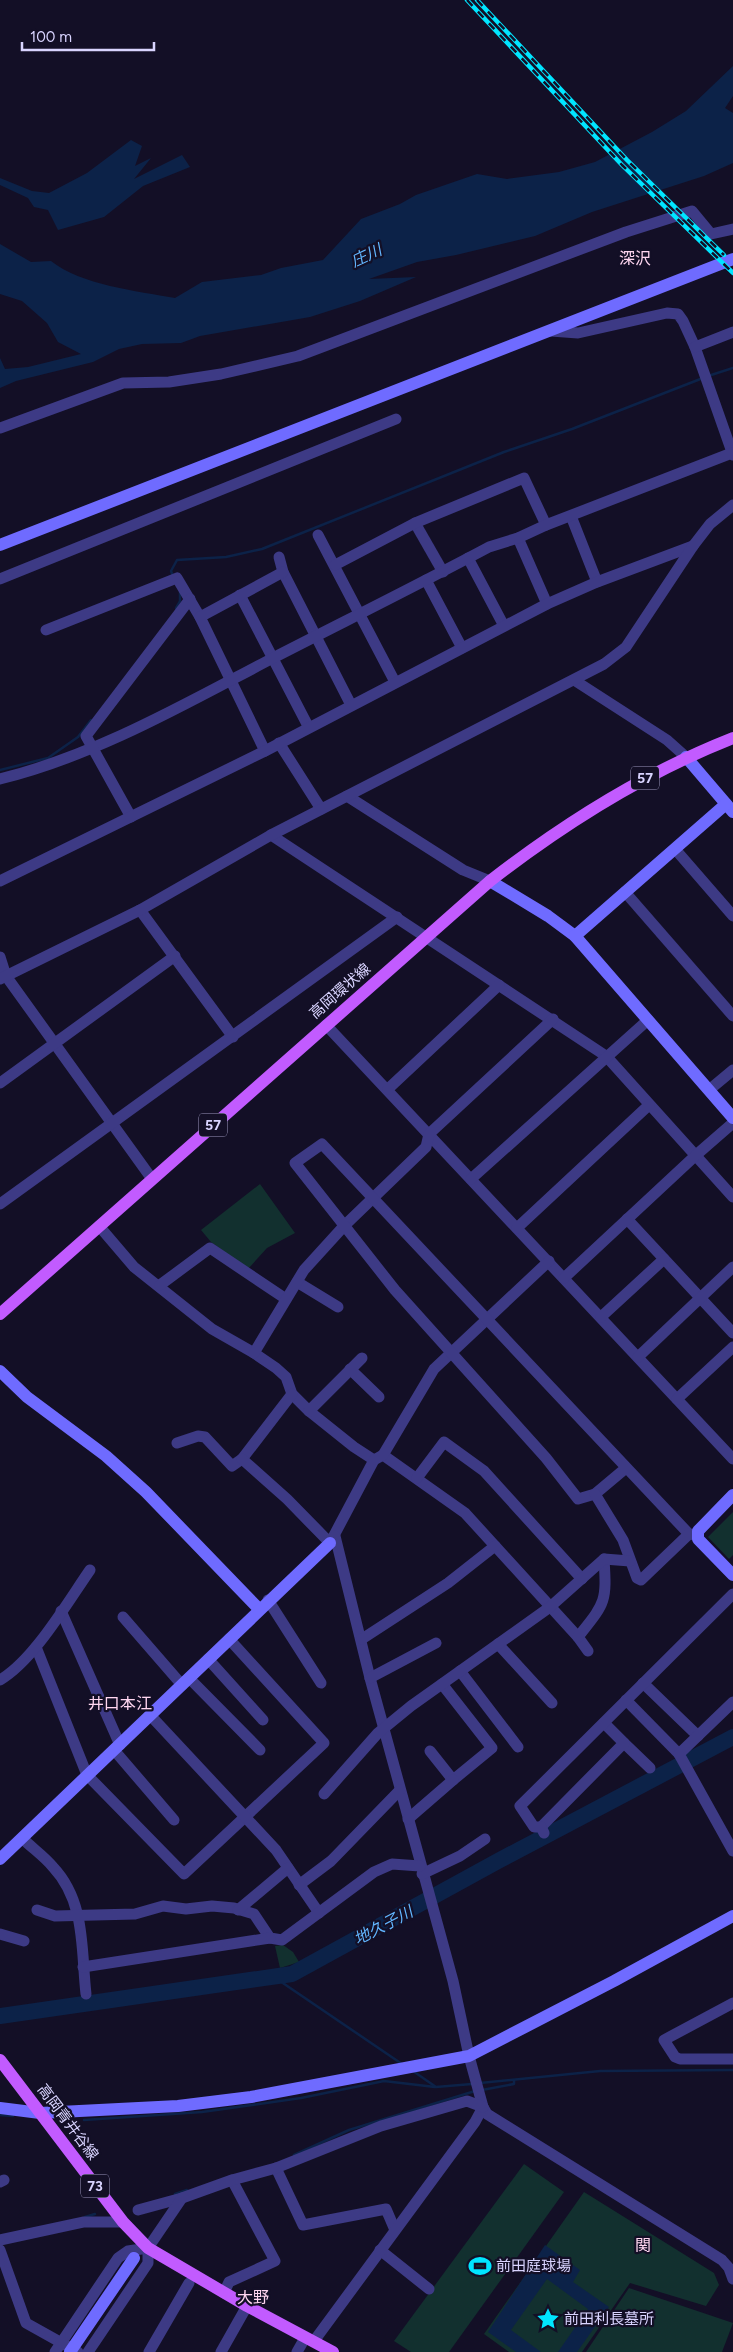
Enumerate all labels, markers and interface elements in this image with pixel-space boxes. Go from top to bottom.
scale bar [22,20,155,52]
text: 100 m [30,28,72,46]
water label: 庄川 [348,239,387,271]
district label: 深沢 [619,249,651,268]
road number: 57 [631,766,659,790]
street label: 高岡環状線 [306,960,374,1022]
road number: 57 [199,1114,227,1136]
district label: 井口本江 [88,1694,152,1713]
water label: 地久子川 [351,1901,418,1949]
street label: 高岡青井谷線 [34,2081,102,2163]
road number: 73 [81,2174,109,2198]
district label: 関 [635,2236,651,2255]
sports icon: 前田庭球場 [467,2253,493,2279]
place label: 前田庭球場 [496,2257,571,2275]
district label: 大野 [237,2288,269,2307]
place icon: 前田利長墓所 [535,2306,561,2332]
place label: 前田利長墓所 [564,2310,654,2328]

